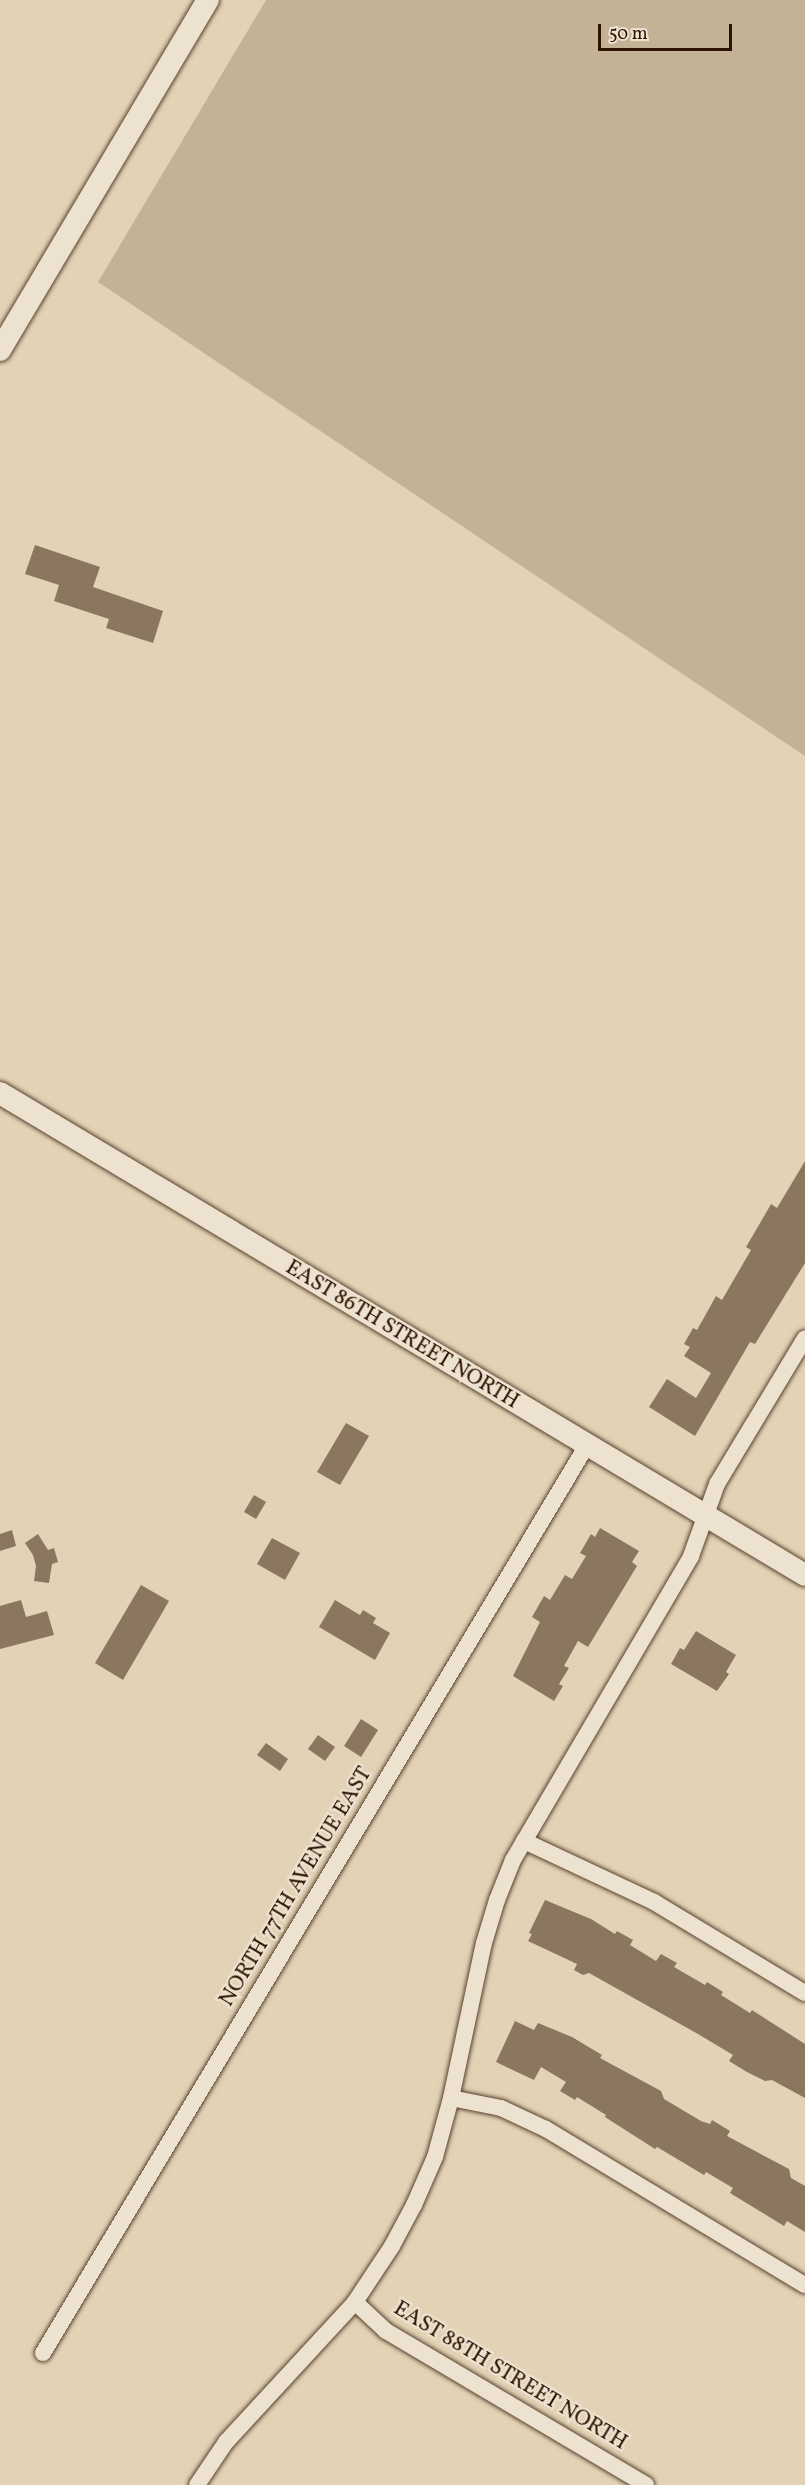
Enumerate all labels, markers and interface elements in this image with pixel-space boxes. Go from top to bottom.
scale bar [601,12,734,50]
text: 50 m [609,22,648,47]
street label: EAST 86TH STREET NORTH [280,1254,524,1416]
street label: NORTH 77TH AVENUE EAST [214,1762,378,2012]
street label: EAST 88TH STREET NORTH [388,2295,632,2457]

